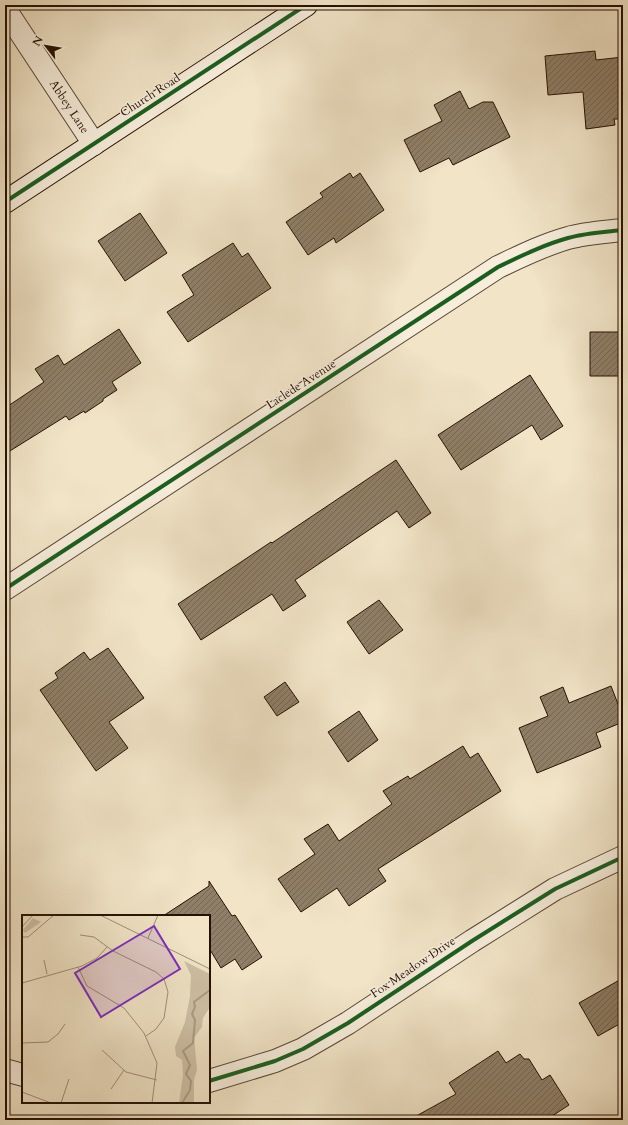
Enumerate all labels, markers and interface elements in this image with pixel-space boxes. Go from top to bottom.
north arrow [26,26,66,66]
text: N [29,33,47,49]
street label: Church Road [117,69,184,120]
street label: Abbey Lane [46,77,93,137]
street label: Laclede Avenue [263,355,339,413]
inset map [22,915,210,1103]
street label: Fox Meadow Drive [367,933,459,1001]

